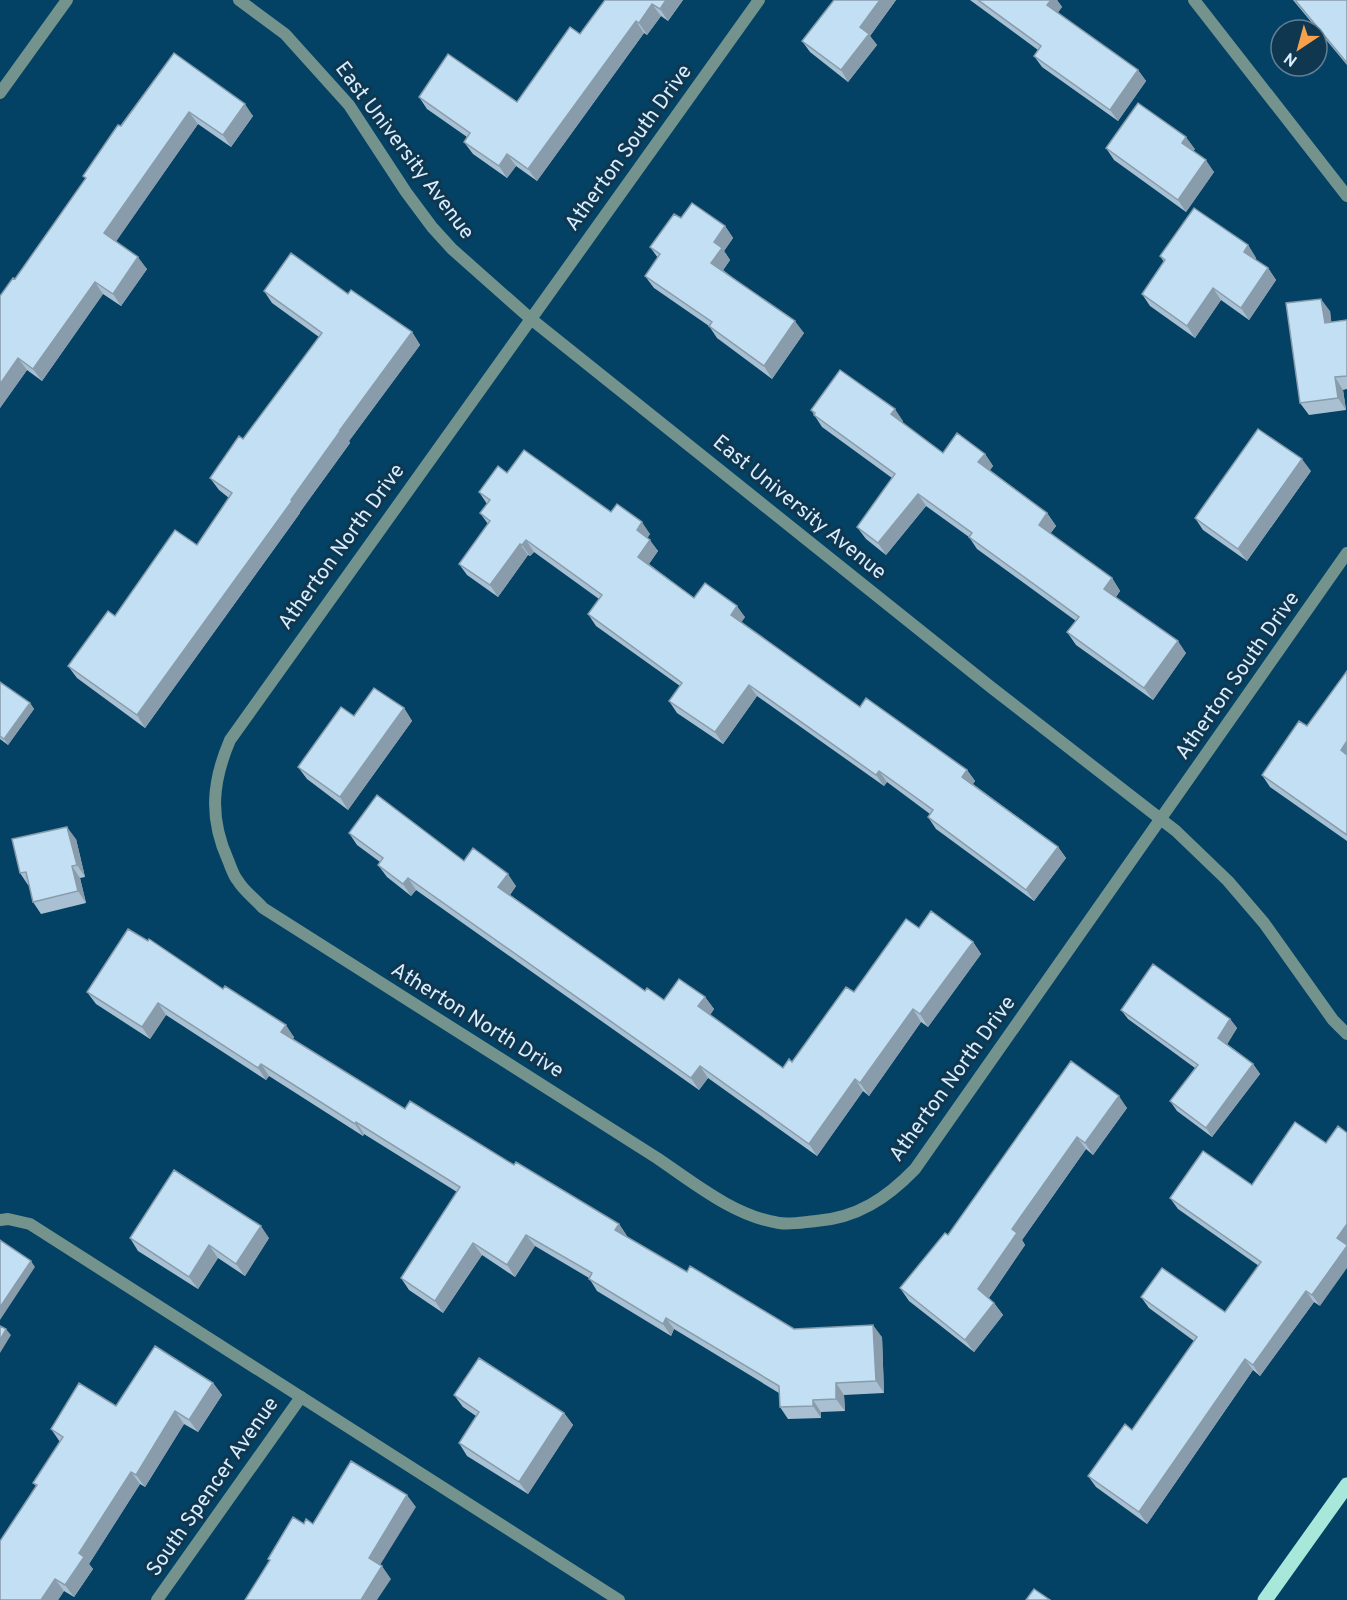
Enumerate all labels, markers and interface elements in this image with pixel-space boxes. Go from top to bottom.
north arrow [1269,18,1329,78]
text: N [1281,47,1302,70]
street label: East University Avenue [328,57,480,245]
street label: Atherton South Drive [559,59,699,237]
street label: East University Avenue [707,430,891,586]
street label: Atherton North Drive [273,459,411,635]
street label: Atherton South Drive [1170,587,1306,765]
street label: Atherton North Drive [386,957,568,1085]
street label: Atherton North Drive [884,991,1022,1167]
street label: South Spencer Avenue [141,1392,285,1582]

